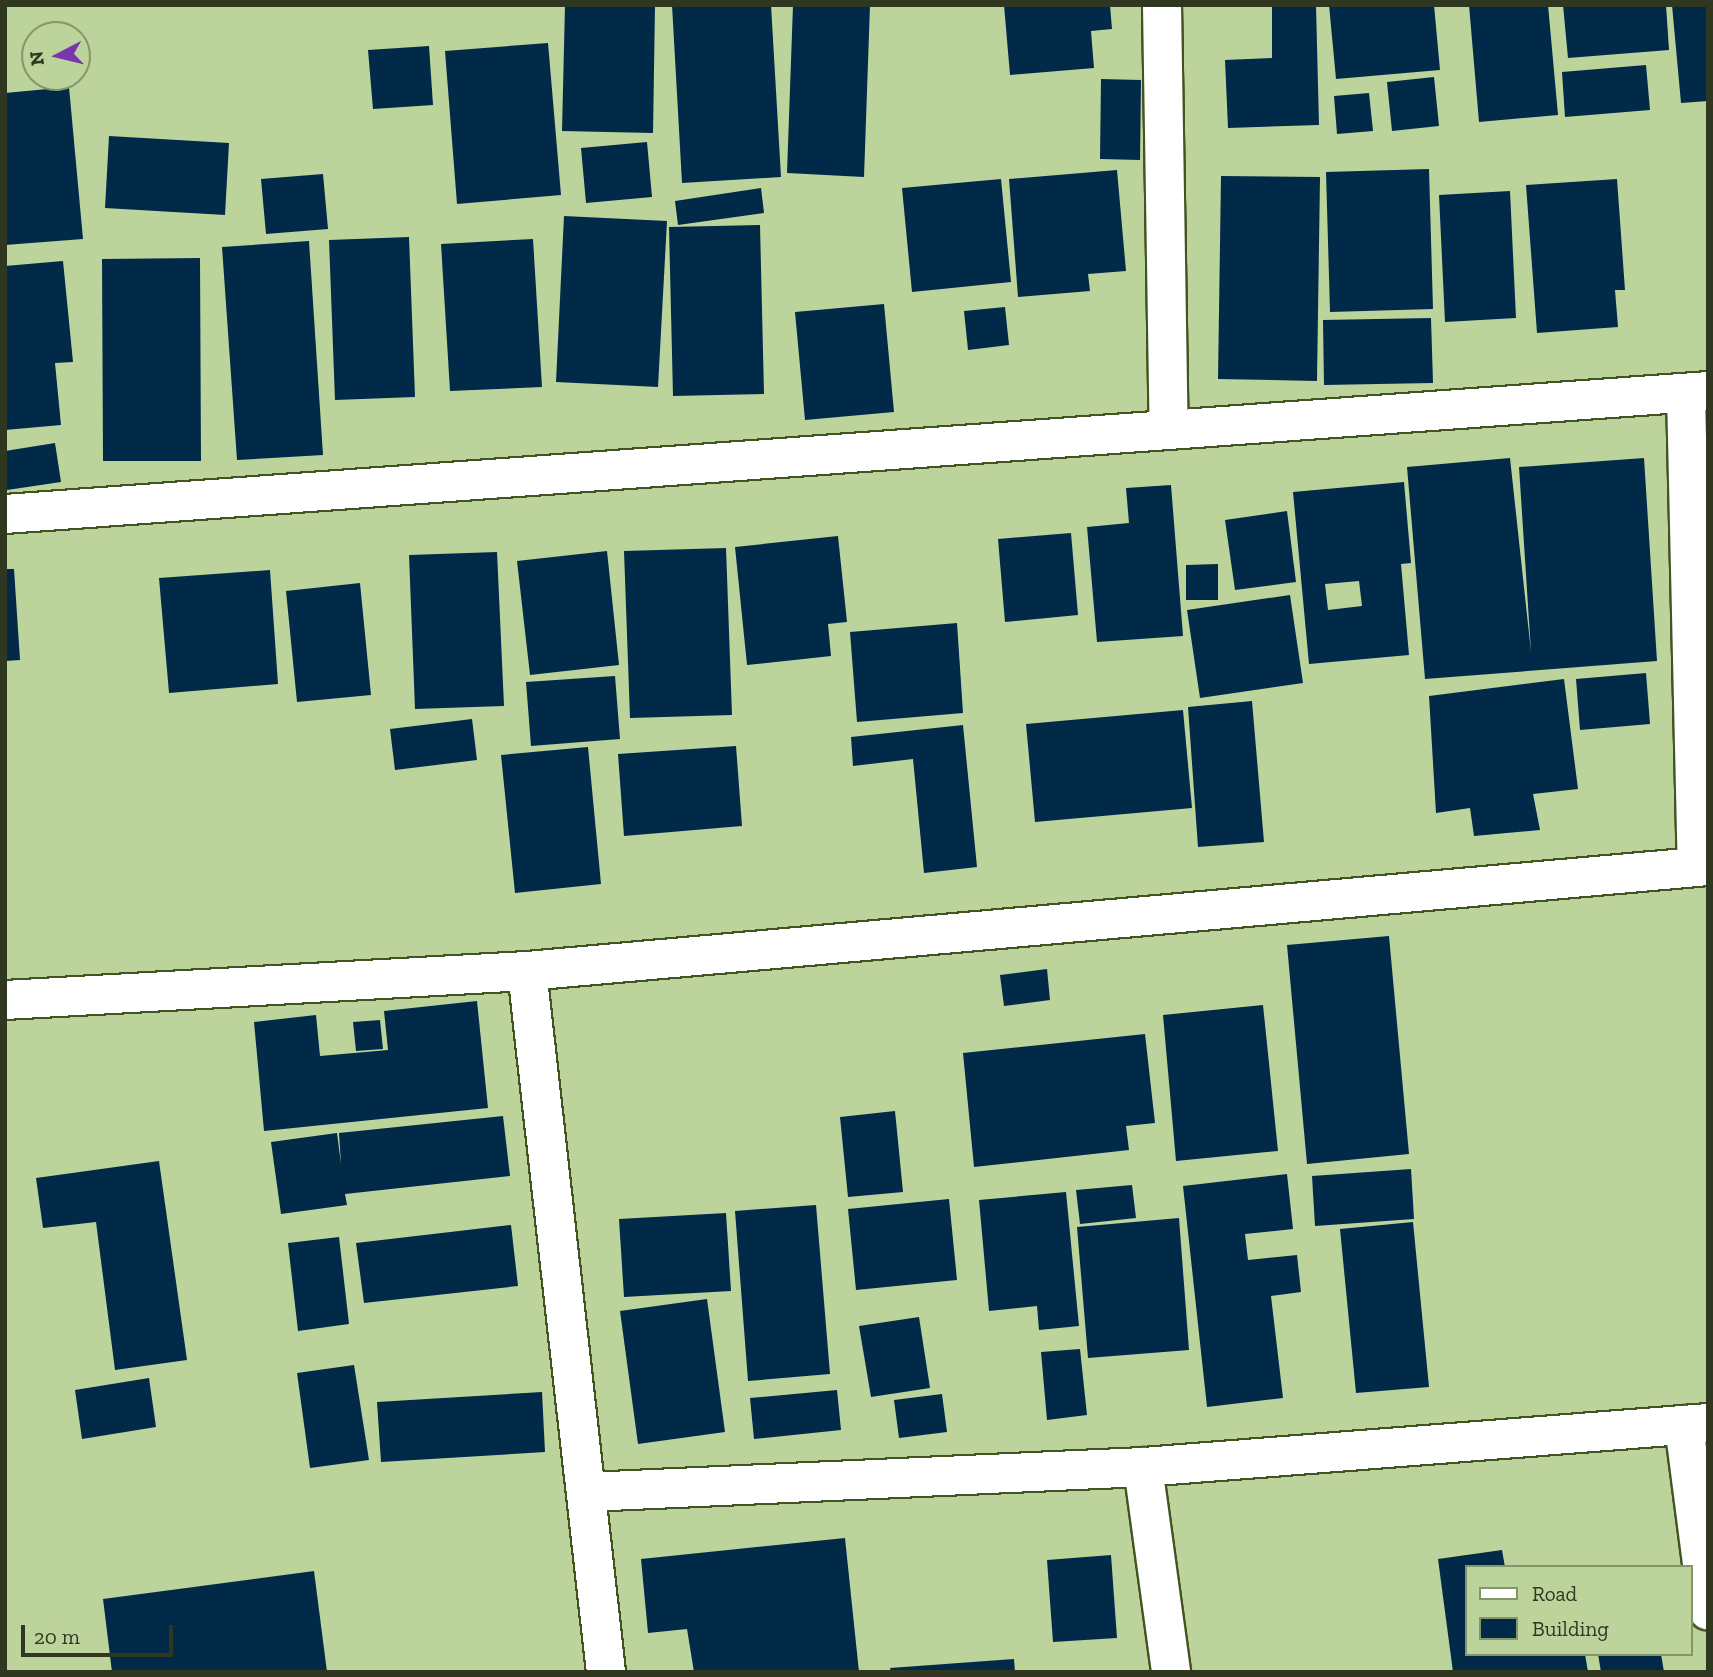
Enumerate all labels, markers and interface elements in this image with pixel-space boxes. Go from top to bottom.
north arrow [21,21,91,91]
text: N [24,50,49,67]
legend [1464,1565,1692,1656]
text: Road [1532,1581,1577,1606]
scale bar [24,1610,177,1654]
text: Building [1532,1616,1609,1641]
text: 20 m [34,1624,80,1649]

